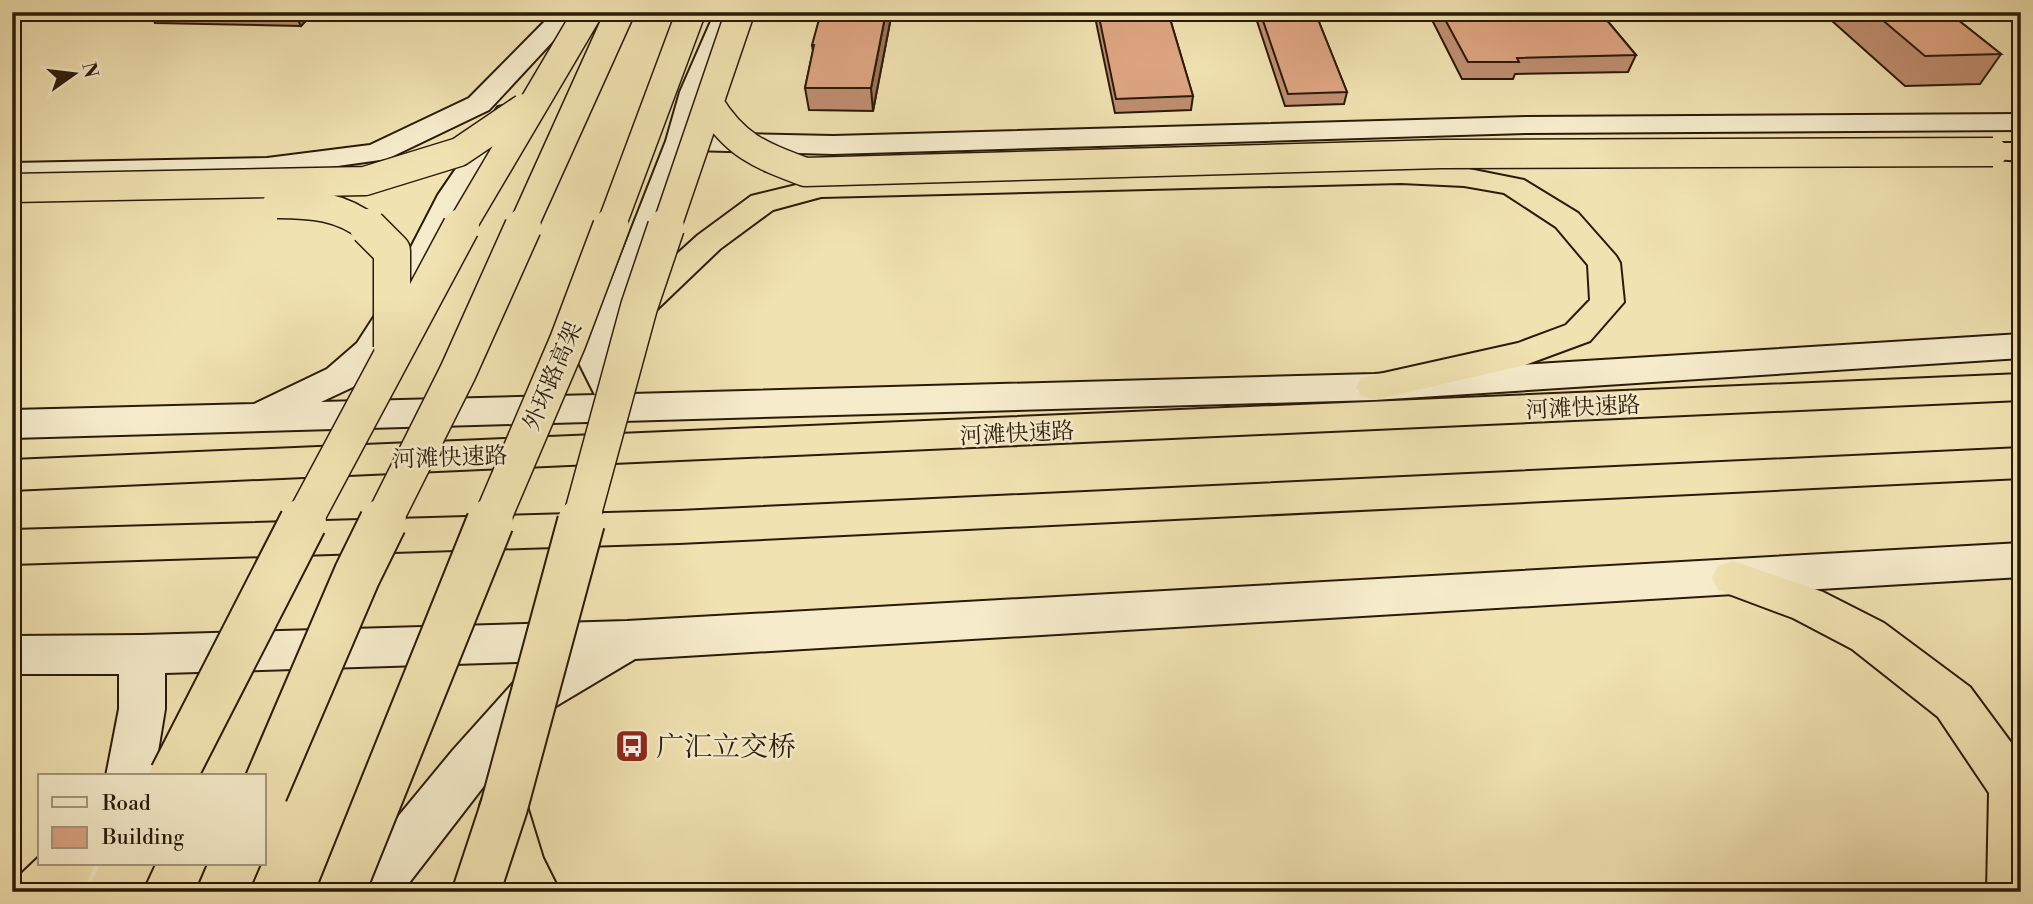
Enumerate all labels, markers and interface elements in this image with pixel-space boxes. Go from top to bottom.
north arrow [38,38,108,108]
text: N [76,60,103,80]
street label: 外环路高架 [518,318,588,435]
street label: 河滩快速路 [1525,391,1641,425]
street label: 河滩快速路 [959,417,1075,451]
street label: 河滩快速路 [392,442,508,474]
bus stop icon: 广汇立交桥 [613,727,651,765]
place label: 广汇立交桥 [656,730,796,765]
legend [38,774,266,866]
text: Road [102,791,151,817]
text: Building [101,825,184,851]

